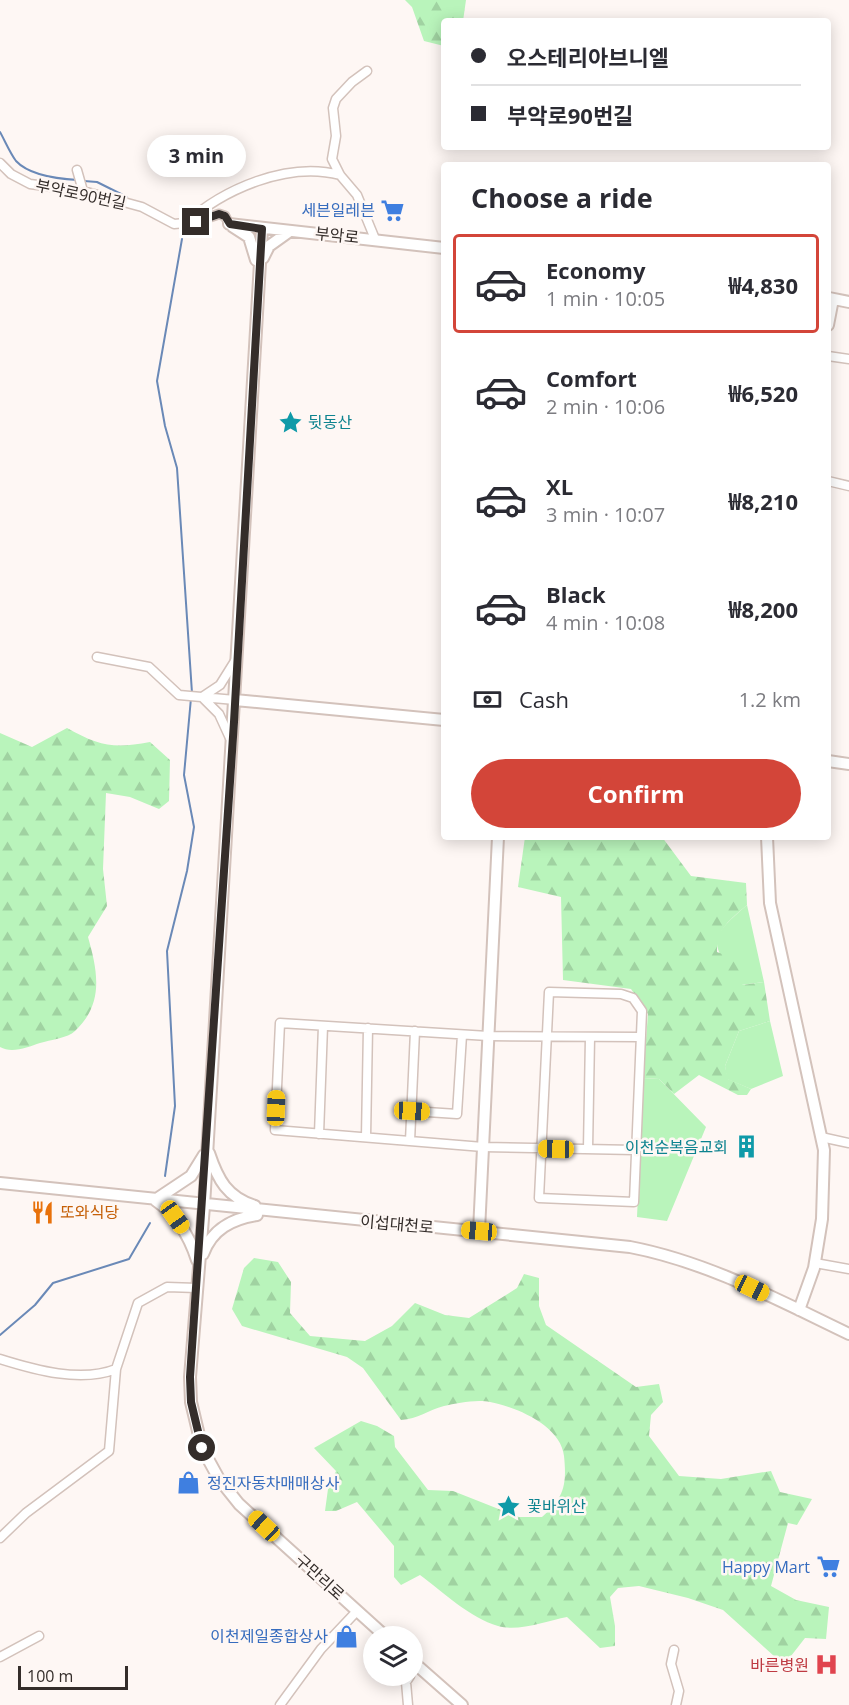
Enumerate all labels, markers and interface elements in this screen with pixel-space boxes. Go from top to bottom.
text: 오스테리아브니엘 [507,42,669,72]
text: 부악로90번길 [507,100,633,130]
callout: 3 min [146,135,246,177]
text: 3 min [169,142,224,169]
street label: 부악로90번길 [34,174,128,214]
text: Choose a ride [471,179,653,216]
supermarket icon: 세븐일레븐 [380,197,406,223]
place label: 세븐일레븐 [301,199,375,221]
route end [182,208,209,235]
street label: 부악로 [314,222,360,248]
text: Economy [546,255,645,285]
icon: car [474,257,528,311]
text: ₩4,830 [728,270,798,300]
text: 1 min · 10:05 [546,285,665,312]
text: Comfort [546,363,637,393]
icon: car [474,365,528,419]
text: ₩6,520 [728,378,798,408]
text: 2 min · 10:06 [546,393,665,420]
place icon: 뒷동산 [277,409,303,435]
place label: 뒷동산 [308,411,352,433]
text: XL [546,471,573,501]
icon: car [474,473,528,527]
text: ₩8,210 [728,486,798,516]
text: 3 min · 10:07 [546,501,665,528]
text: Black [546,579,606,609]
icon: car [474,581,528,635]
text: ₩8,200 [728,594,798,624]
text: 4 min · 10:08 [546,609,665,636]
icon: cash [471,683,504,716]
text: Cash [519,684,569,714]
text: 1.2 km [739,686,801,713]
button: Confirm [471,759,801,828]
car [266,1090,286,1126]
car [394,1101,430,1121]
building icon: 이천순복음교회 [733,1134,759,1160]
place label: 이천순복음교회 [625,1136,728,1158]
car [538,1140,574,1158]
car [157,1197,193,1237]
restaurant icon: 또와식당 [29,1199,55,1225]
place label: 또와식당 [60,1201,119,1223]
street label: 이섭대천로 [359,1210,435,1238]
car [460,1220,498,1242]
car [732,1272,772,1304]
route start [188,1434,215,1461]
shop icon: 정진자동차매매상사 [176,1470,202,1496]
place label: 정진자동차매매상사 [207,1472,340,1494]
place icon: 꽃바위산 [496,1493,522,1519]
place label: 꽃바위산 [527,1495,586,1517]
car [245,1507,283,1545]
street label: 구만리로 [291,1549,349,1605]
supermarket icon: Happy Mart [815,1554,841,1580]
place label: Happy Mart [722,1556,810,1578]
shop icon: 이천제일종합상사 [333,1623,359,1649]
place label: 이천제일종합상사 [210,1625,328,1647]
map controls [363,1626,423,1686]
button: layers [363,1626,423,1686]
hospital icon: 바른병원 [814,1652,840,1678]
place label: 바른병원 [750,1654,809,1676]
scale bar [18,1663,128,1690]
text: 100 m [27,1665,73,1687]

